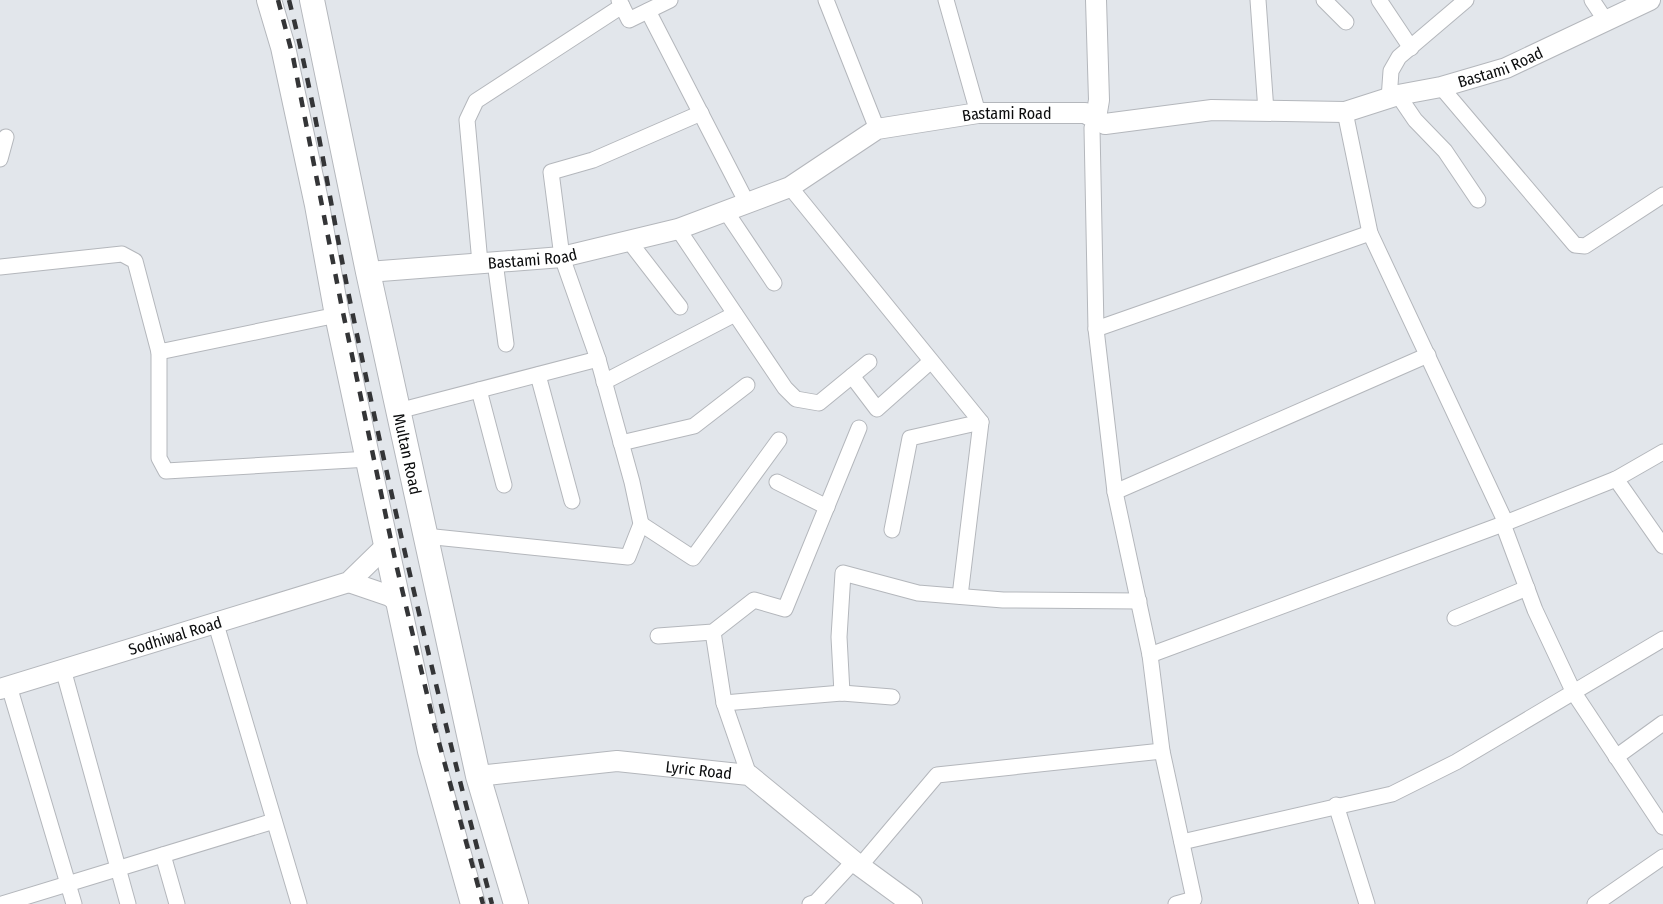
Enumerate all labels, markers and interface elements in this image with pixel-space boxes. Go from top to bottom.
street label: Bastami Road [1455,43,1546,91]
street label: Bastami Road [961,104,1051,125]
street label: Bastami Road [487,244,579,272]
street label: Multan Road [390,412,426,496]
street label: Sodhiwal Road [126,612,224,659]
street label: Lyric Road [665,757,733,783]

